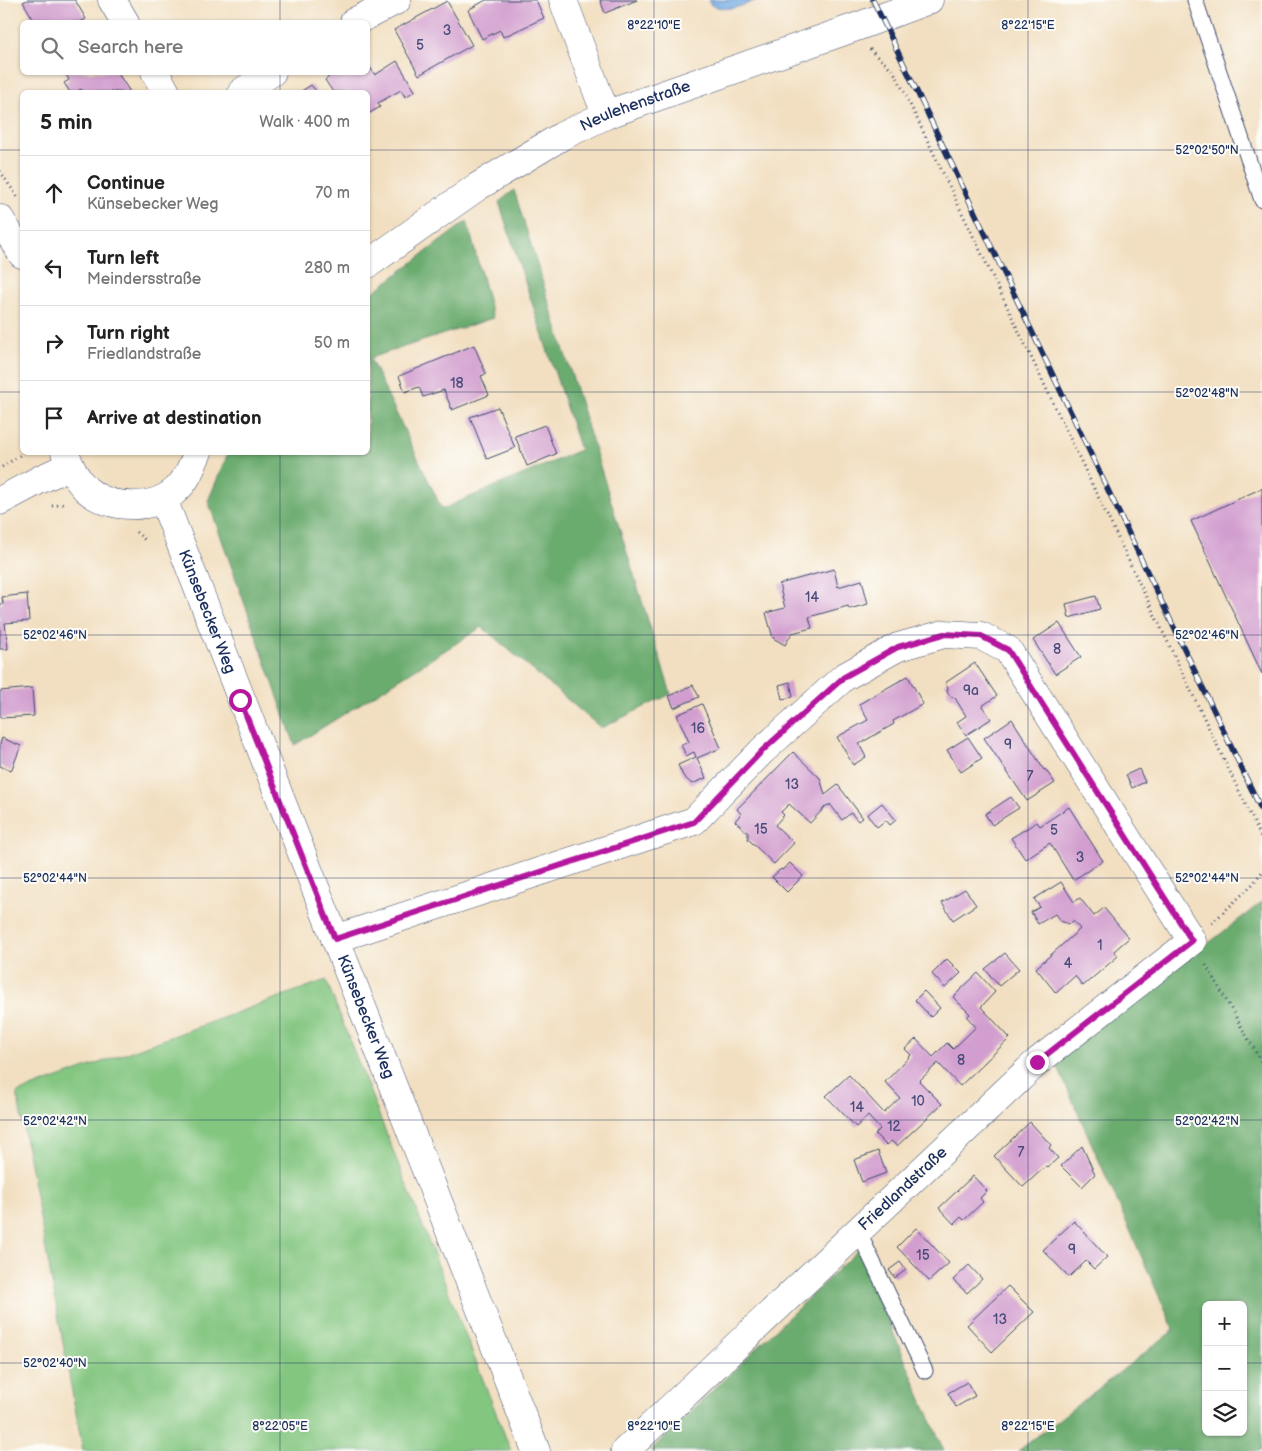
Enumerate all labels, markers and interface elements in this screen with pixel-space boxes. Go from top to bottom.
text: 8°22'10"E [627,18,681,33]
text: 8°22'15"E [1001,18,1055,33]
search box [20,20,370,75]
house number: 3 [443,22,451,39]
icon: search [38,34,66,62]
text: Search here [78,36,183,59]
house number: 5 [416,37,424,54]
street label: Neulehenstraße [577,76,693,135]
text: 5 min [40,110,93,135]
text: Walk · 400 m [259,113,350,132]
text: 52°02'50"N [1175,143,1239,158]
text: Continue [87,172,165,195]
icon: ahead [40,179,68,207]
text: 70 m [315,184,350,203]
text: Künsebecker Weg [87,195,218,214]
text: Turn left [87,247,159,270]
icon: left [40,254,68,282]
text: 280 m [304,259,350,278]
text: Meindersstraße [87,270,201,289]
text: Turn right [87,322,170,345]
icon: right [40,329,68,357]
text: 50 m [314,334,350,353]
text: Friedlandstraße [87,345,201,364]
house number: 18 [450,375,464,392]
text: 52°02'48"N [1175,386,1239,401]
icon: arrive [40,404,68,432]
text: Arrive at destination [87,407,262,430]
street label: Künsebecker Weg [174,547,240,676]
house number: 14 [805,589,819,606]
text: 52°02'46"N [23,628,87,643]
text: 52°02'46"N [1175,628,1239,643]
house number: 8 [1053,641,1061,658]
house number: 9a [963,682,979,699]
route start [229,689,252,712]
house number: 16 [691,720,705,737]
house number: 9 [1004,736,1012,753]
house number: 7 [1027,768,1034,785]
house number: 13 [785,776,799,793]
house number: 15 [754,821,768,838]
house number: 5 [1050,822,1058,839]
house number: 3 [1076,849,1084,866]
text: 52°02'44"N [23,871,87,886]
text: 52°02'44"N [1175,871,1239,886]
house number: 1 [1097,937,1103,954]
street label: Künsebecker Weg [333,952,399,1081]
house number: 4 [1064,955,1073,972]
route end [1026,1051,1049,1074]
house number: 8 [957,1052,965,1069]
house number: 10 [911,1093,925,1110]
house number: 14 [850,1099,864,1116]
text: 52°02'42"N [23,1114,87,1129]
text: 52°02'42"N [1175,1114,1239,1129]
house number: 12 [887,1118,902,1135]
street label: Friedlandstraße [855,1143,952,1235]
house number: 7 [1018,1144,1025,1161]
house number: 9 [1068,1241,1076,1258]
house number: 15 [916,1247,930,1264]
map controls [1202,1301,1247,1436]
button: + [1202,1301,1247,1346]
house number: 13 [993,1311,1007,1328]
button: − [1202,1346,1247,1391]
text: 52°02'40"N [23,1356,87,1371]
button: layers [1202,1391,1247,1436]
text: 8°22'05"E [252,1419,308,1434]
text: 8°22'10"E [627,1419,681,1434]
text: 8°22'15"E [1001,1419,1055,1434]

